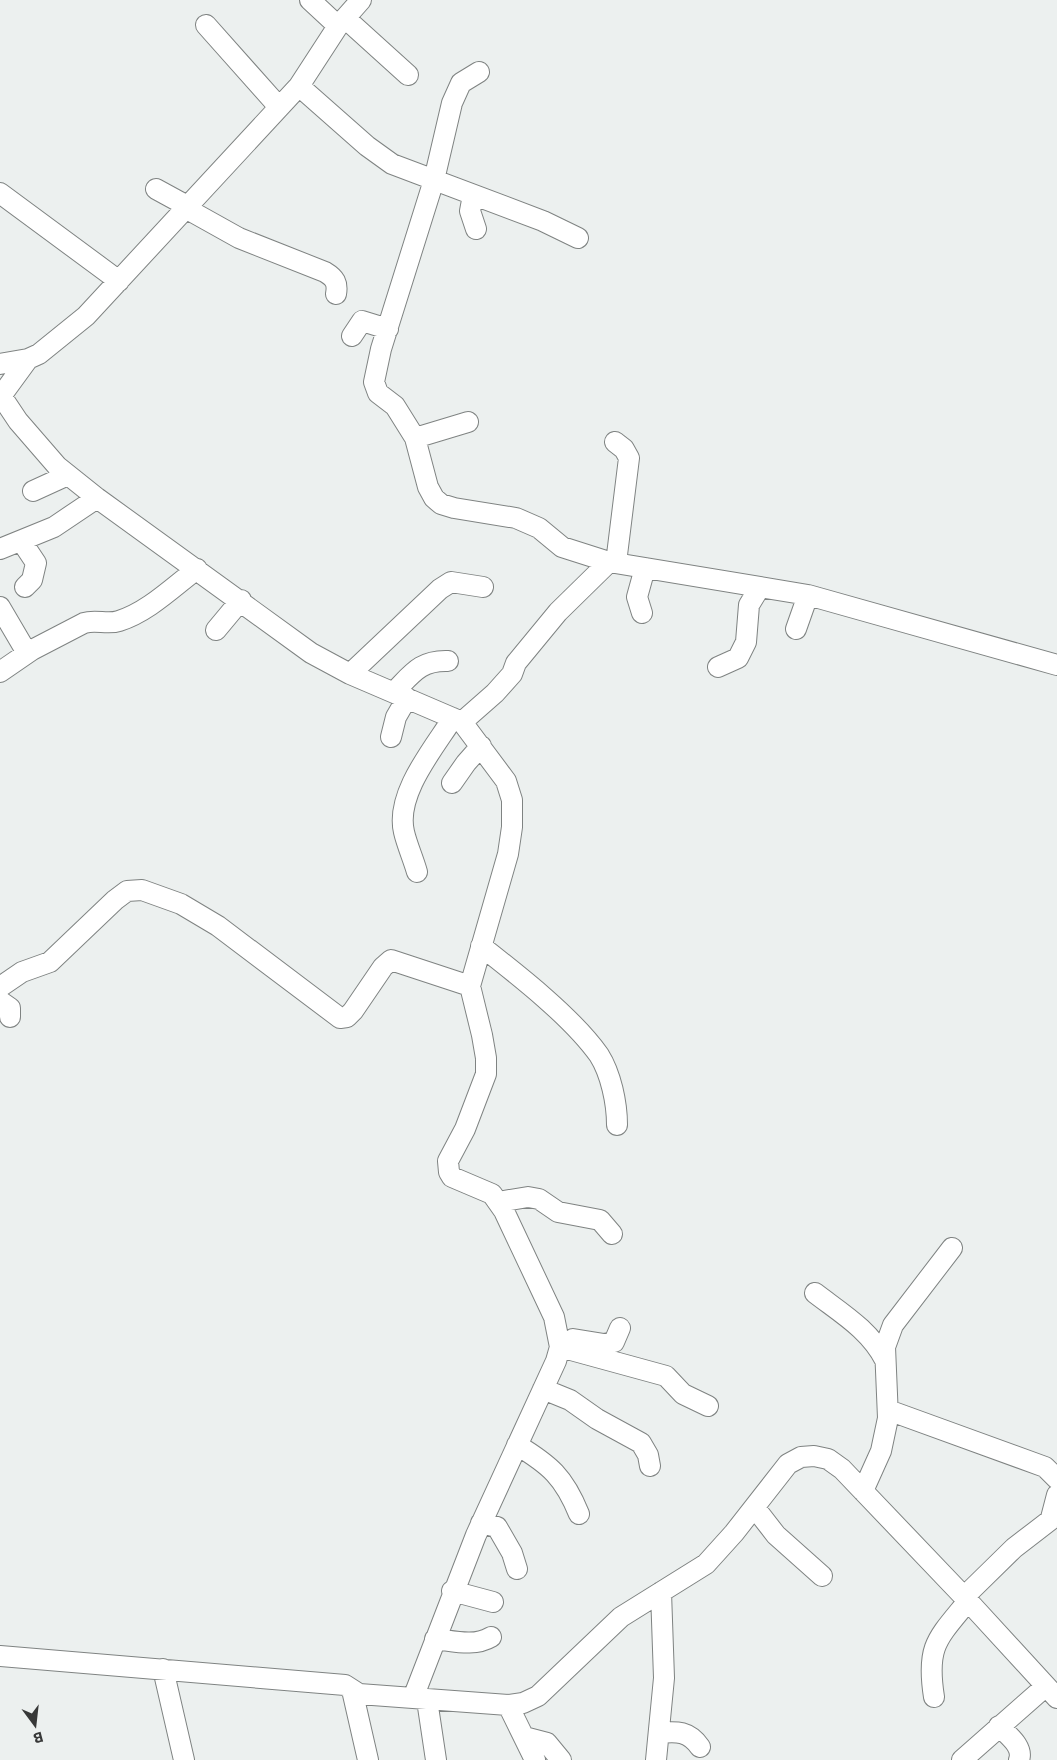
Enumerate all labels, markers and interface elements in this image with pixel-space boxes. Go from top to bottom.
north arrow [10,1700,60,1750]
text: B [32,1729,45,1747]

